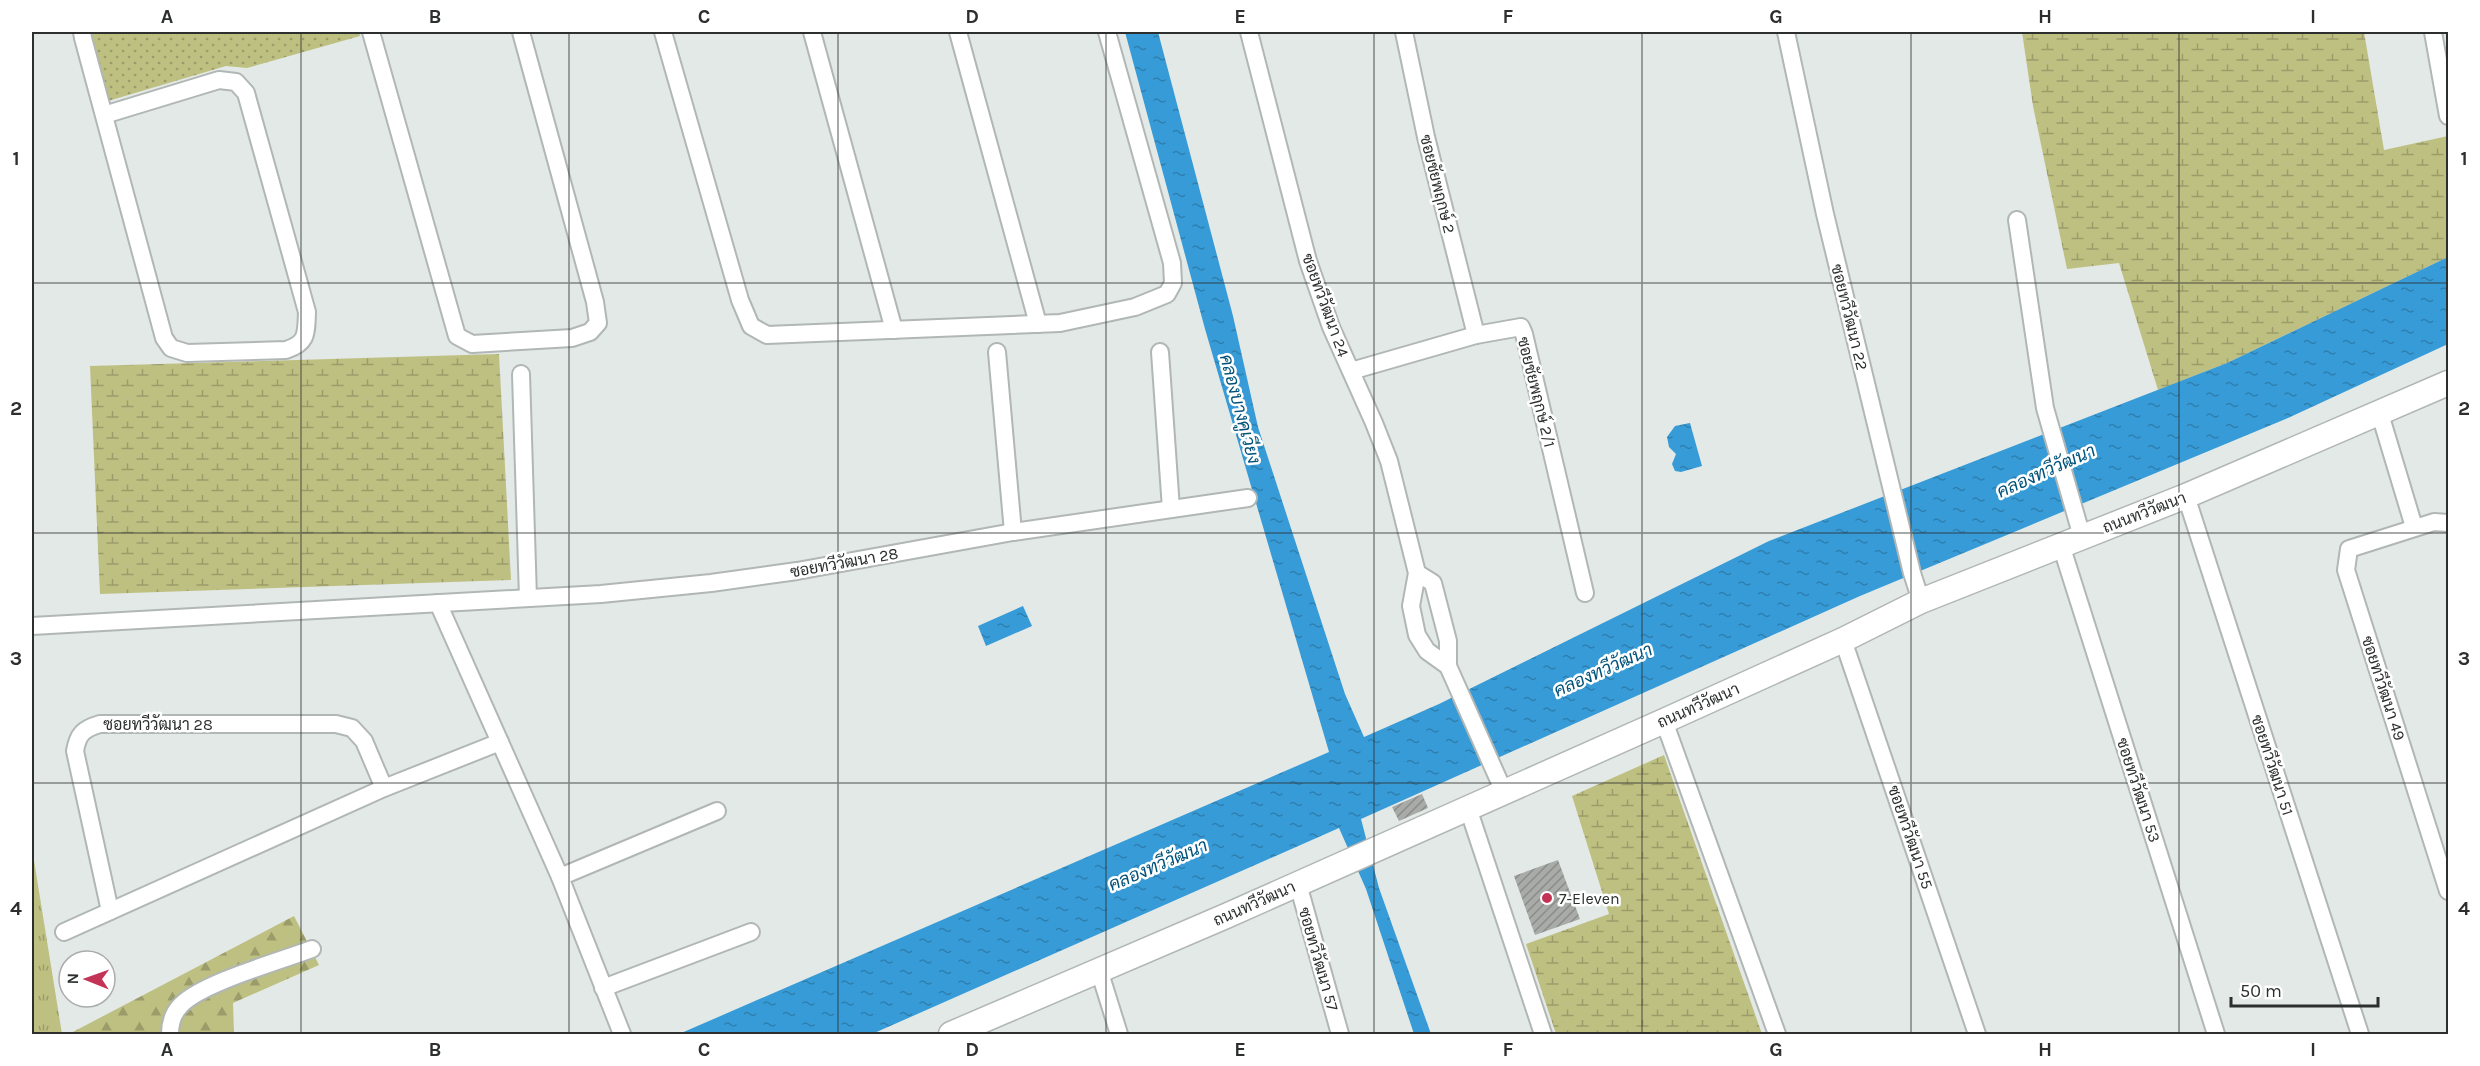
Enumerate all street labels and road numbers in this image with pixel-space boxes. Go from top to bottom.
street label: ซอยชัยพฤกษ์ 2 [1416,132,1462,236]
street label: ซอยทวีวัฒนา 24 [1298,250,1355,359]
street label: ซอยทวีวัฒนา 22 [1827,262,1874,372]
street label: ซอยชัยพฤกษ์ 2/1 [1514,334,1562,449]
street label: ถนนทวีวัฒนา [2099,486,2189,537]
street label: ซอยทวีวัฒนา 28 [788,542,900,581]
street label: ซอยทวีวัฒนา 49 [2358,633,2411,743]
street label: ถนนทวีวัฒนา [1653,677,1742,732]
street label: ซอยทวีวัฒนา 51 [2247,712,2300,818]
street label: ซอยทวีวัฒนา 28 [103,713,213,734]
street label: ซอยทวีวัฒนา 53 [2113,735,2166,845]
street label: ซอยทวีวัฒนา 55 [1884,782,1939,892]
street label: ถนนทวีวัฒนา [1209,875,1298,930]
street label: ซอยทวีวัฒนา 57 [1295,905,1344,1014]

